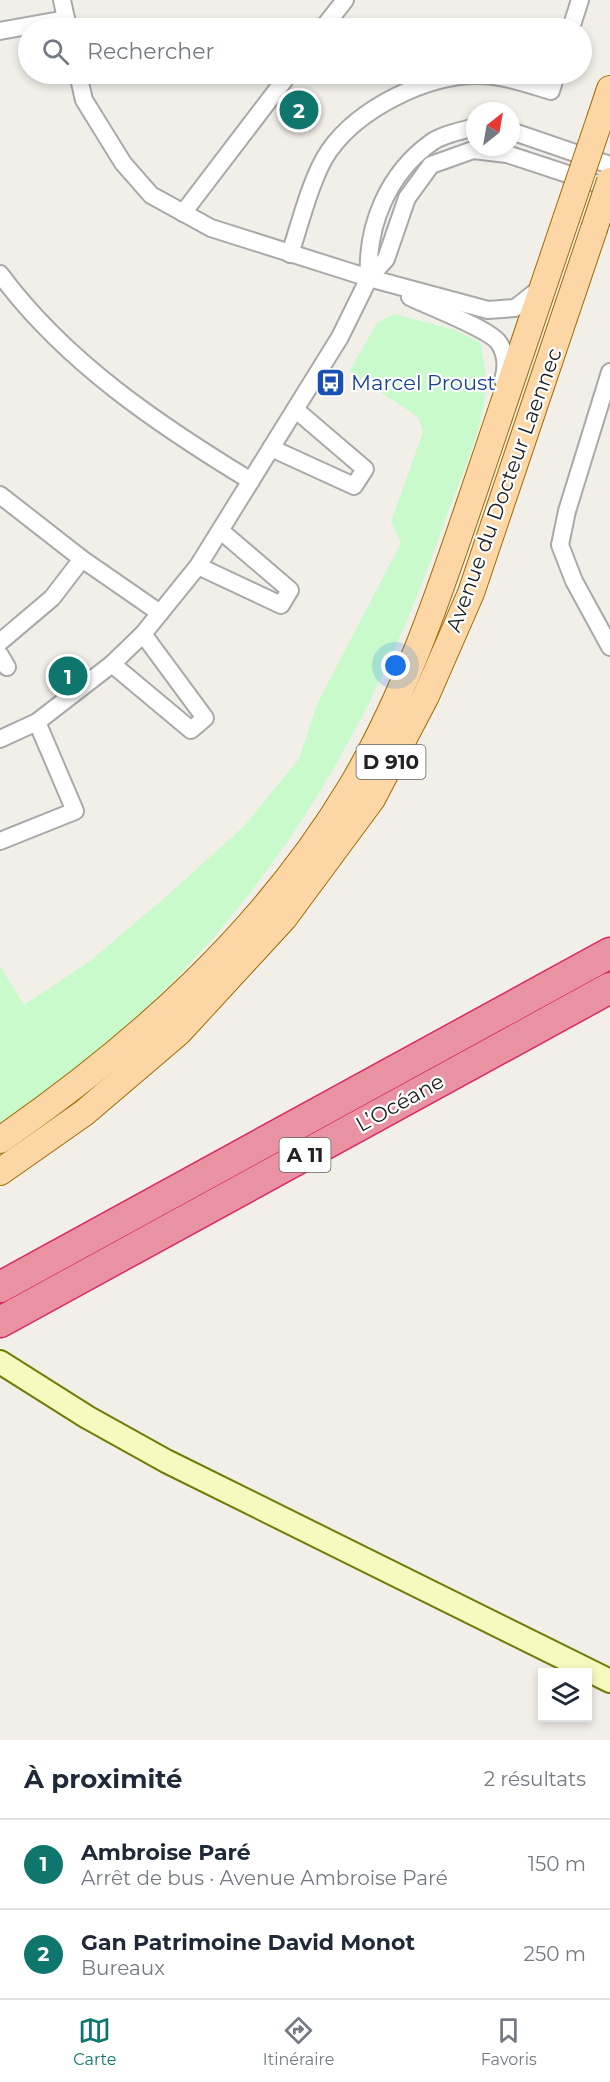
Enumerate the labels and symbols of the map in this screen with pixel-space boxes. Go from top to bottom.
pin: 2 [280,88,318,132]
north arrow [466,102,520,156]
street label: Avenue du Docteur Laennec [440,344,567,635]
bus stop icon: Marcel Proust [314,367,346,399]
place label: Marcel Proust [351,370,496,395]
your location [381,651,410,680]
pin: 1 [48,654,88,698]
road number: D 910 [356,745,426,779]
street label: L’Océane [351,1068,448,1137]
road number: A 11 [280,1138,330,1172]

